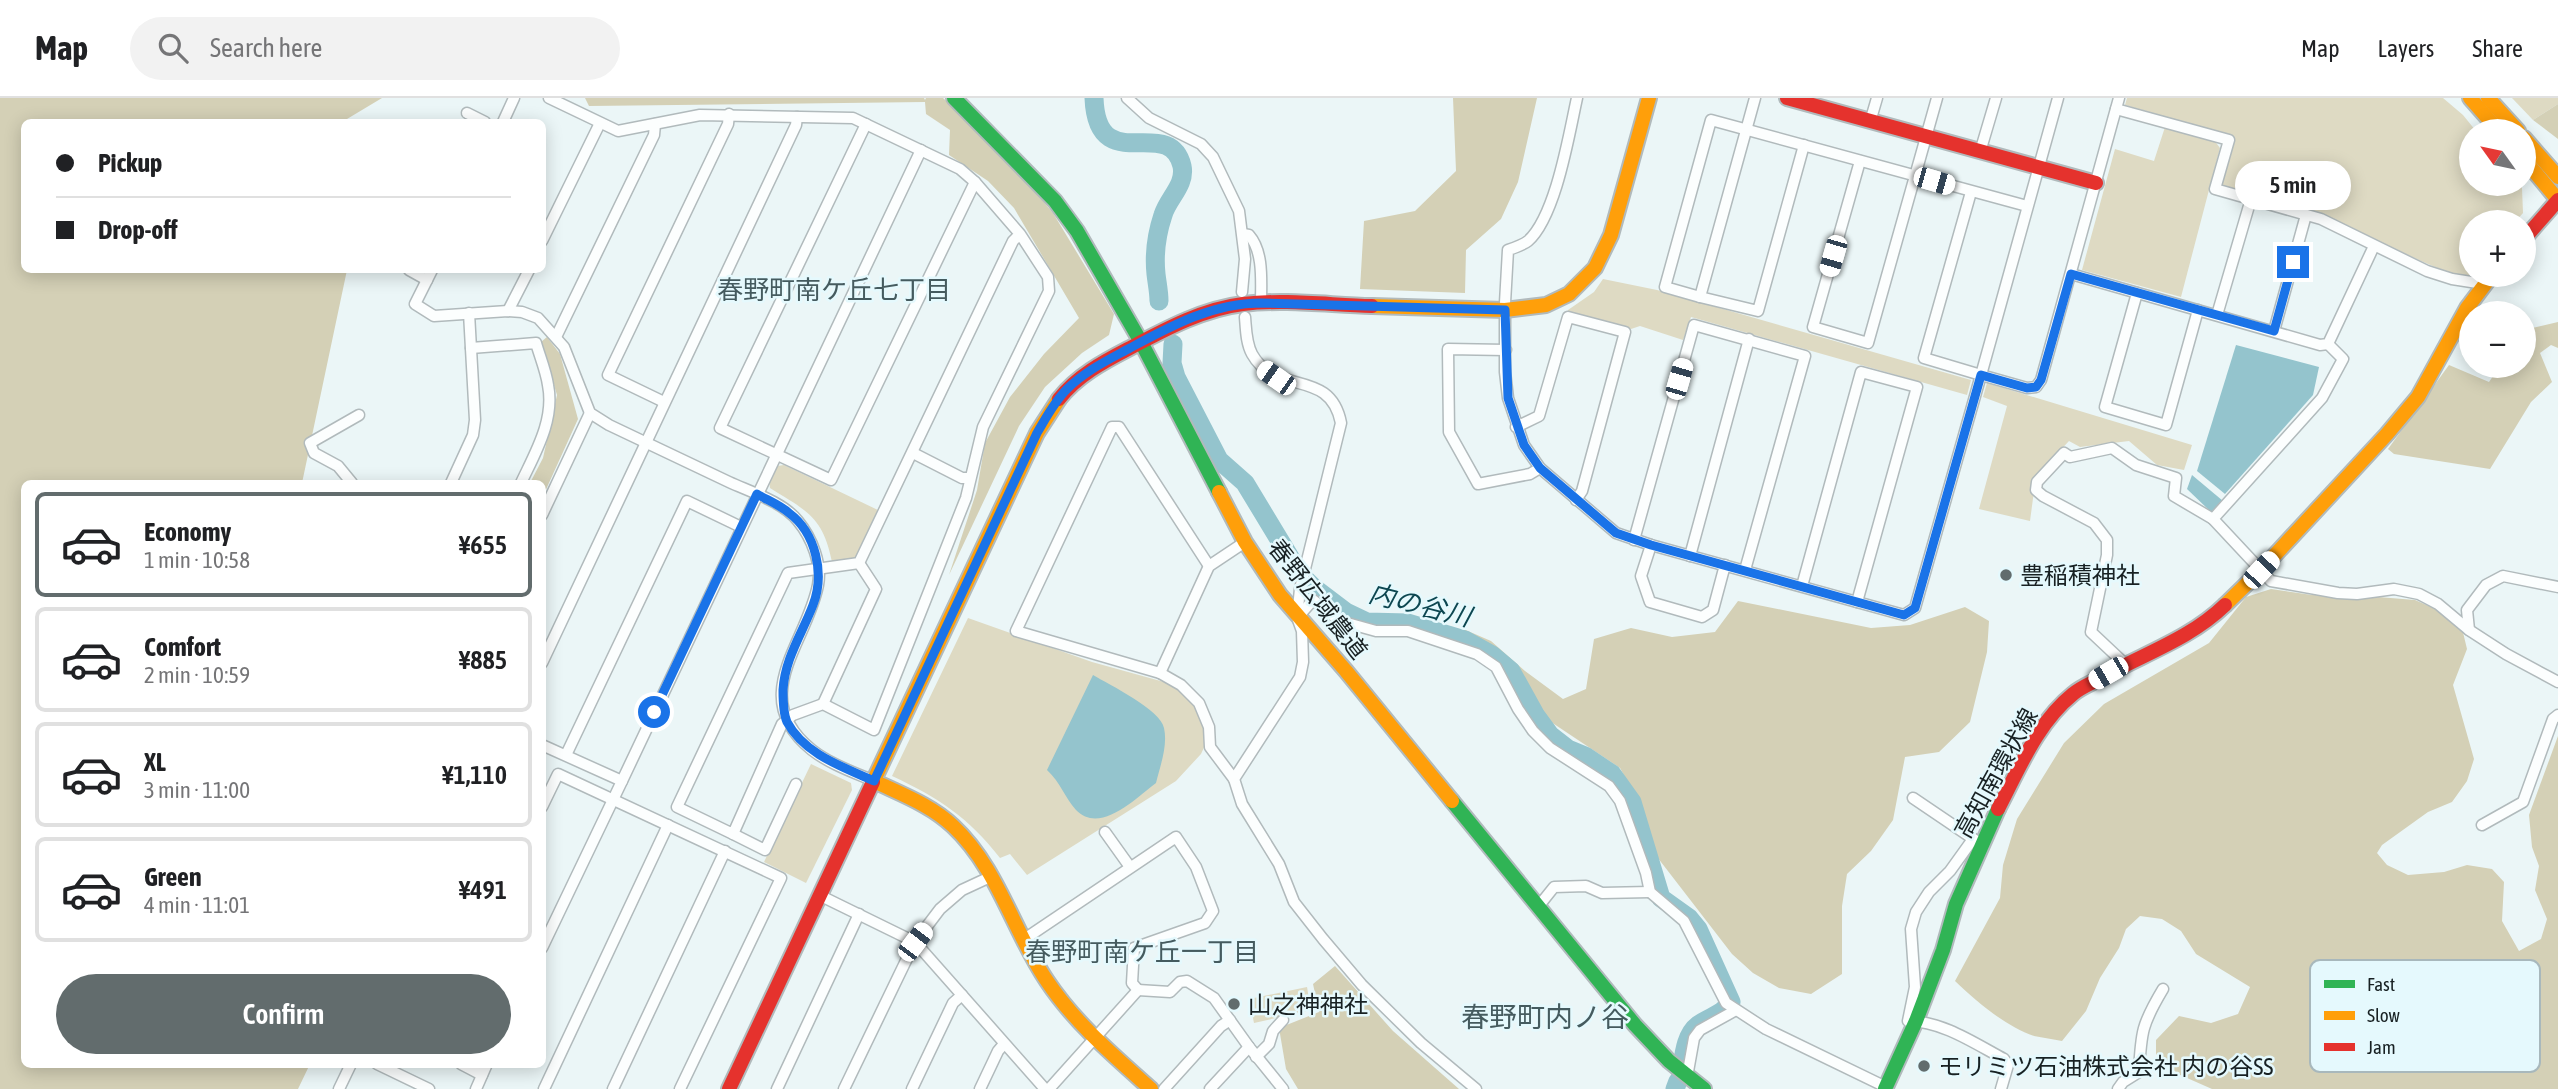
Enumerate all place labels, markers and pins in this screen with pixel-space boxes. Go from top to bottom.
place label: 豊稲積神社 [2020,562,2140,589]
marker: 豊稲積神社 [1998,567,2014,583]
place label: 山之神神社 [1248,991,1368,1018]
marker: 山之神神社 [1226,996,1242,1012]
place label: モリミツ石油株式会社 内の谷SS [1938,1053,2273,1080]
marker: モリミツ石油株式会社 内の谷SS [1916,1058,1932,1074]

